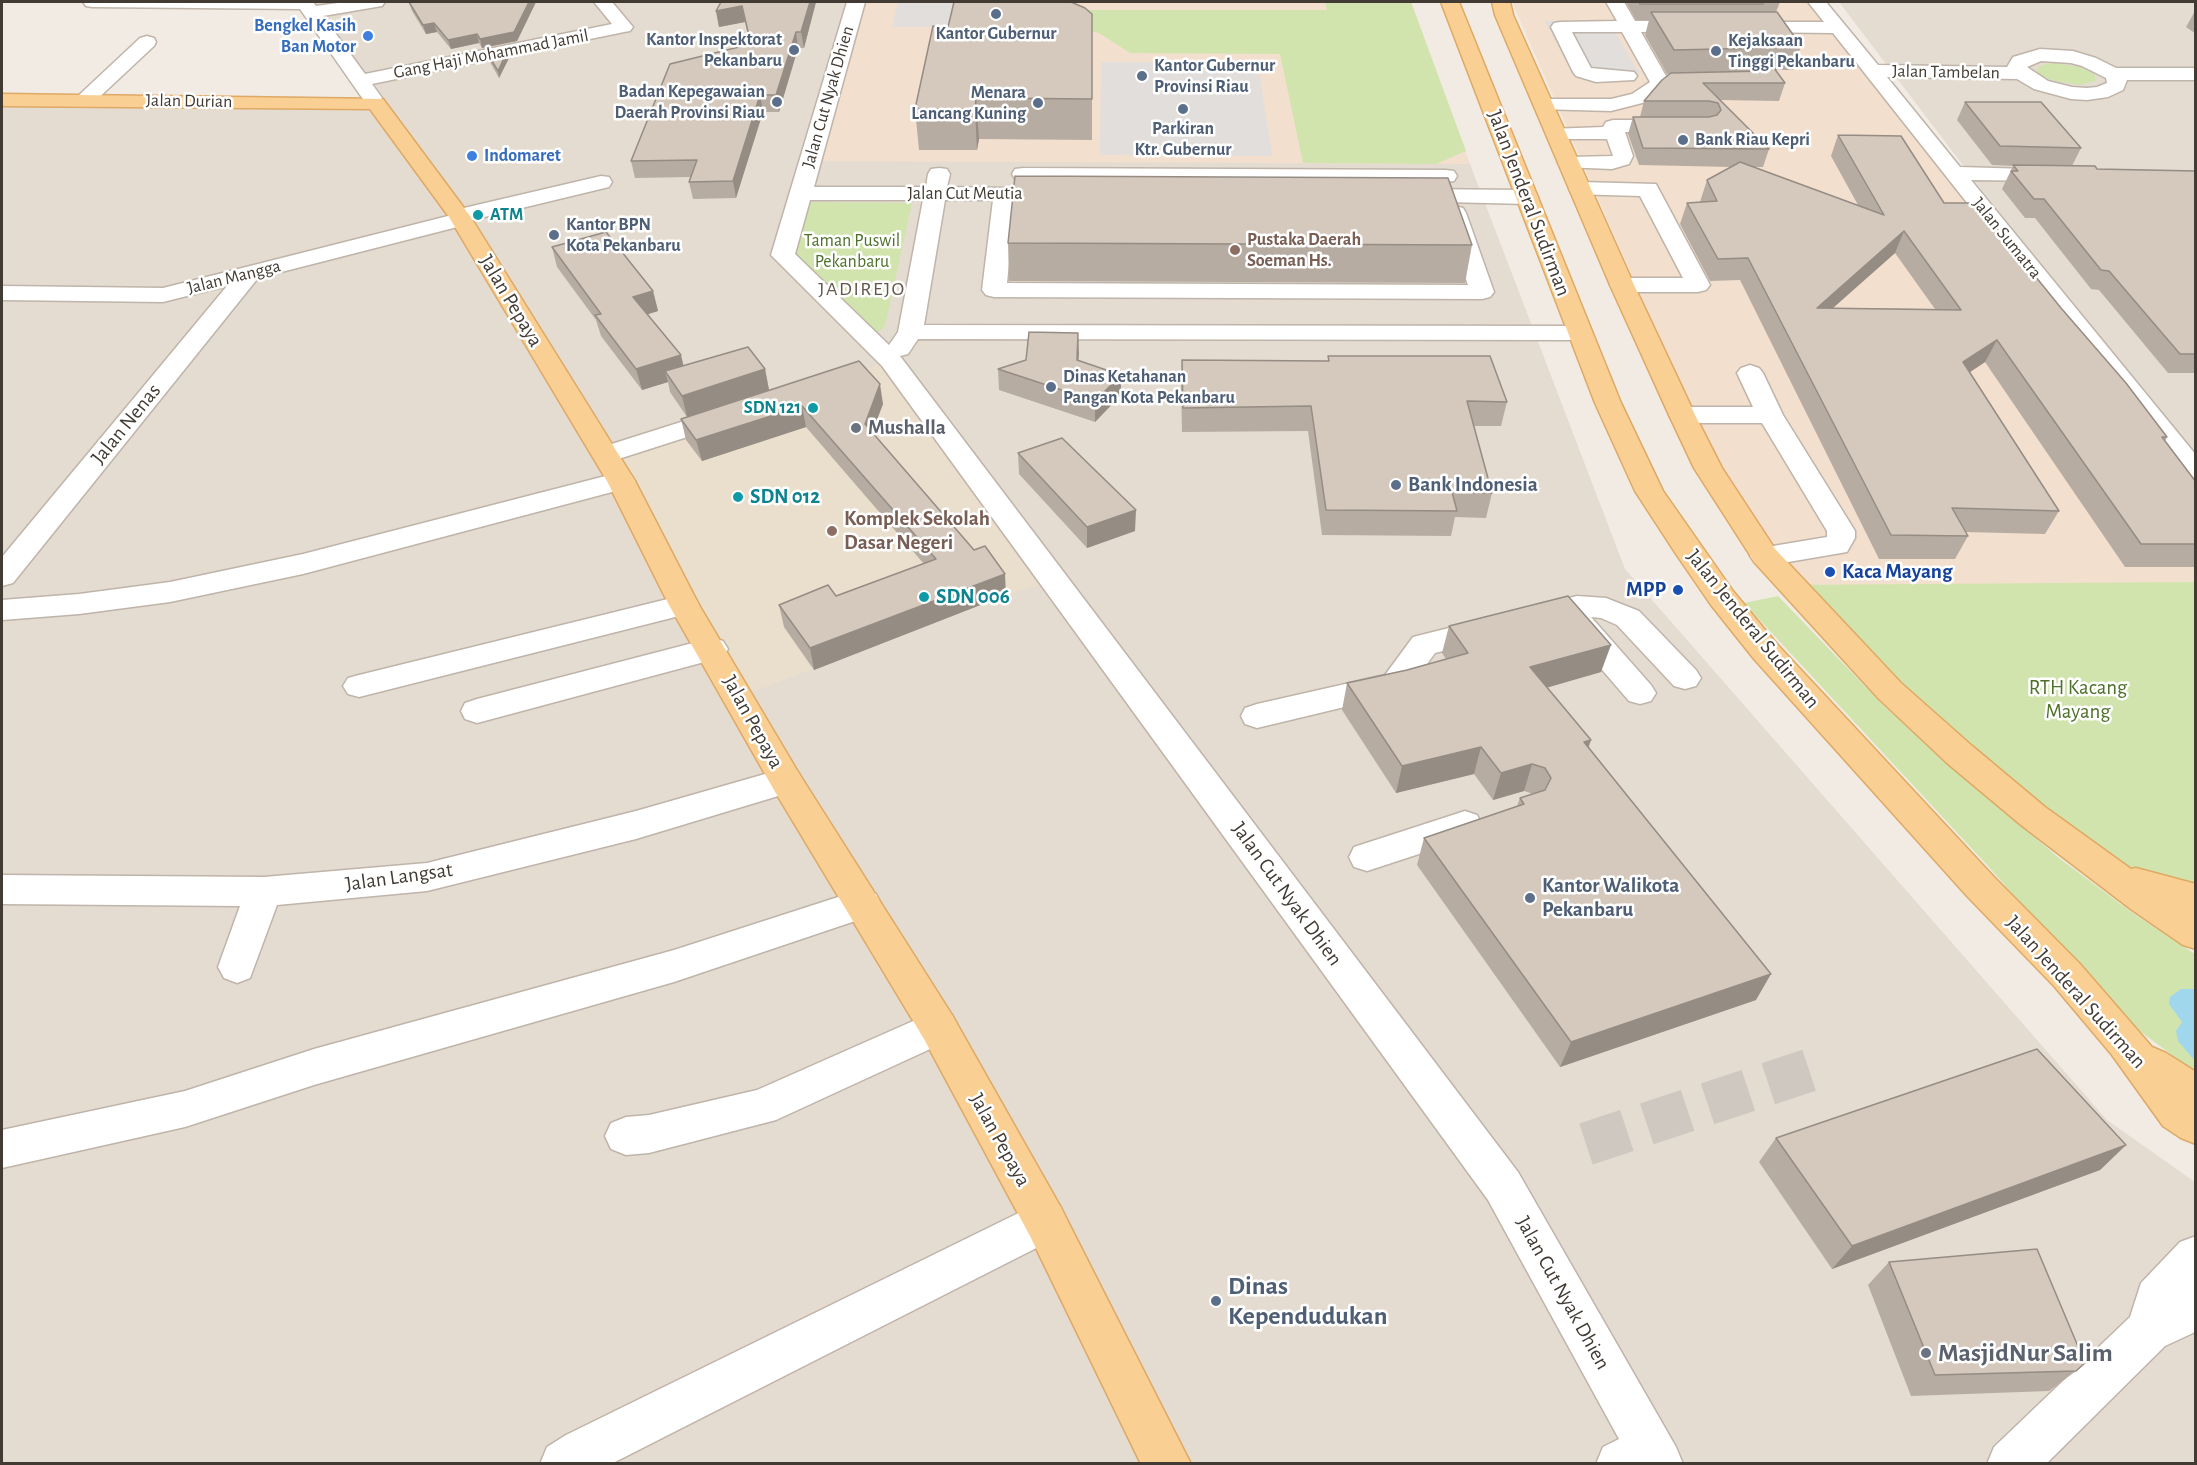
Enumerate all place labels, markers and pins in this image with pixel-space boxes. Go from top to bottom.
marker: Kantor Gubernur [989,7,1003,21]
place label: Bengkel Kasih Ban Motor [254,15,356,57]
place label: Kantor Gubernur [935,23,1057,45]
marker: Bengkel Kasih Ban Motor [361,29,375,43]
place label: Kantor Inspektorat Pekanbaru [646,29,782,72]
place label: Kejaksaan Tinggi Pekanbaru [1728,30,1855,72]
marker: Kantor Inspektorat Pekanbaru [787,43,801,57]
marker: Kejaksaan Tinggi Pekanbaru [1709,44,1723,58]
place label: Kantor Gubernur Provinsi Riau [1154,55,1275,98]
marker: Kantor Gubernur Provinsi Riau [1135,69,1149,83]
place label: Badan Kepegawaian Daerah Provinsi Riau [614,81,765,124]
place label: Menara Lancang Kuning [911,82,1026,124]
marker: Badan Kepegawaian Daerah Provinsi Riau [770,95,784,109]
marker: Menara Lancang Kuning [1031,96,1045,110]
marker: Parkiran Ktr. Gubernur [1176,102,1190,116]
place label: Parkiran Ktr. Gubernur [1134,118,1232,160]
place label: Bank Riau Kepri [1695,129,1810,151]
marker: Bank Riau Kepri [1676,133,1690,147]
place label: Indomaret [484,145,561,167]
marker: Indomaret [465,149,479,163]
place label: ATM [490,204,523,226]
marker: ATM [471,208,485,222]
place label: Kantor BPN Kota Pekanbaru [566,214,681,256]
marker: Kantor BPN Kota Pekanbaru [547,228,561,242]
place label: Pustaka Daerah Soeman Hs. [1247,229,1361,272]
marker: Pustaka Daerah Soeman Hs. [1228,243,1242,257]
place label: Dinas Ketahanan Pangan Kota Pekanbaru [1063,366,1235,409]
marker: Dinas Ketahanan Pangan Kota Pekanbaru [1044,380,1058,394]
place label: SDN 121 [744,397,801,419]
marker: SDN 121 [806,401,820,415]
place label: Mushalla [868,415,946,441]
marker: Mushalla [849,421,863,435]
place label: Bank Indonesia [1408,472,1538,498]
marker: Bank Indonesia [1389,478,1403,492]
place label: SDN 012 [750,484,820,510]
marker: SDN 012 [731,490,745,504]
place label: Komplek Sekolah Dasar Negeri [844,506,990,556]
marker: Komplek Sekolah Dasar Negeri [825,524,839,538]
place label: Kaca Mayang [1842,559,1952,585]
marker: Kaca Mayang [1823,565,1837,579]
place label: MPP [1626,577,1666,603]
marker: MPP [1671,583,1685,597]
place label: SDN 006 [936,584,1010,610]
marker: SDN 006 [917,590,931,604]
place label: Kantor Walikota Pekanbaru [1542,873,1679,923]
marker: Kantor Walikota Pekanbaru [1523,891,1537,905]
place label: Dinas Kependudukan [1228,1270,1387,1332]
marker: Dinas Kependudukan [1209,1294,1223,1308]
place label: MasjidNur Salim [1938,1337,2113,1369]
marker: MasjidNur Salim [1919,1346,1933,1360]

